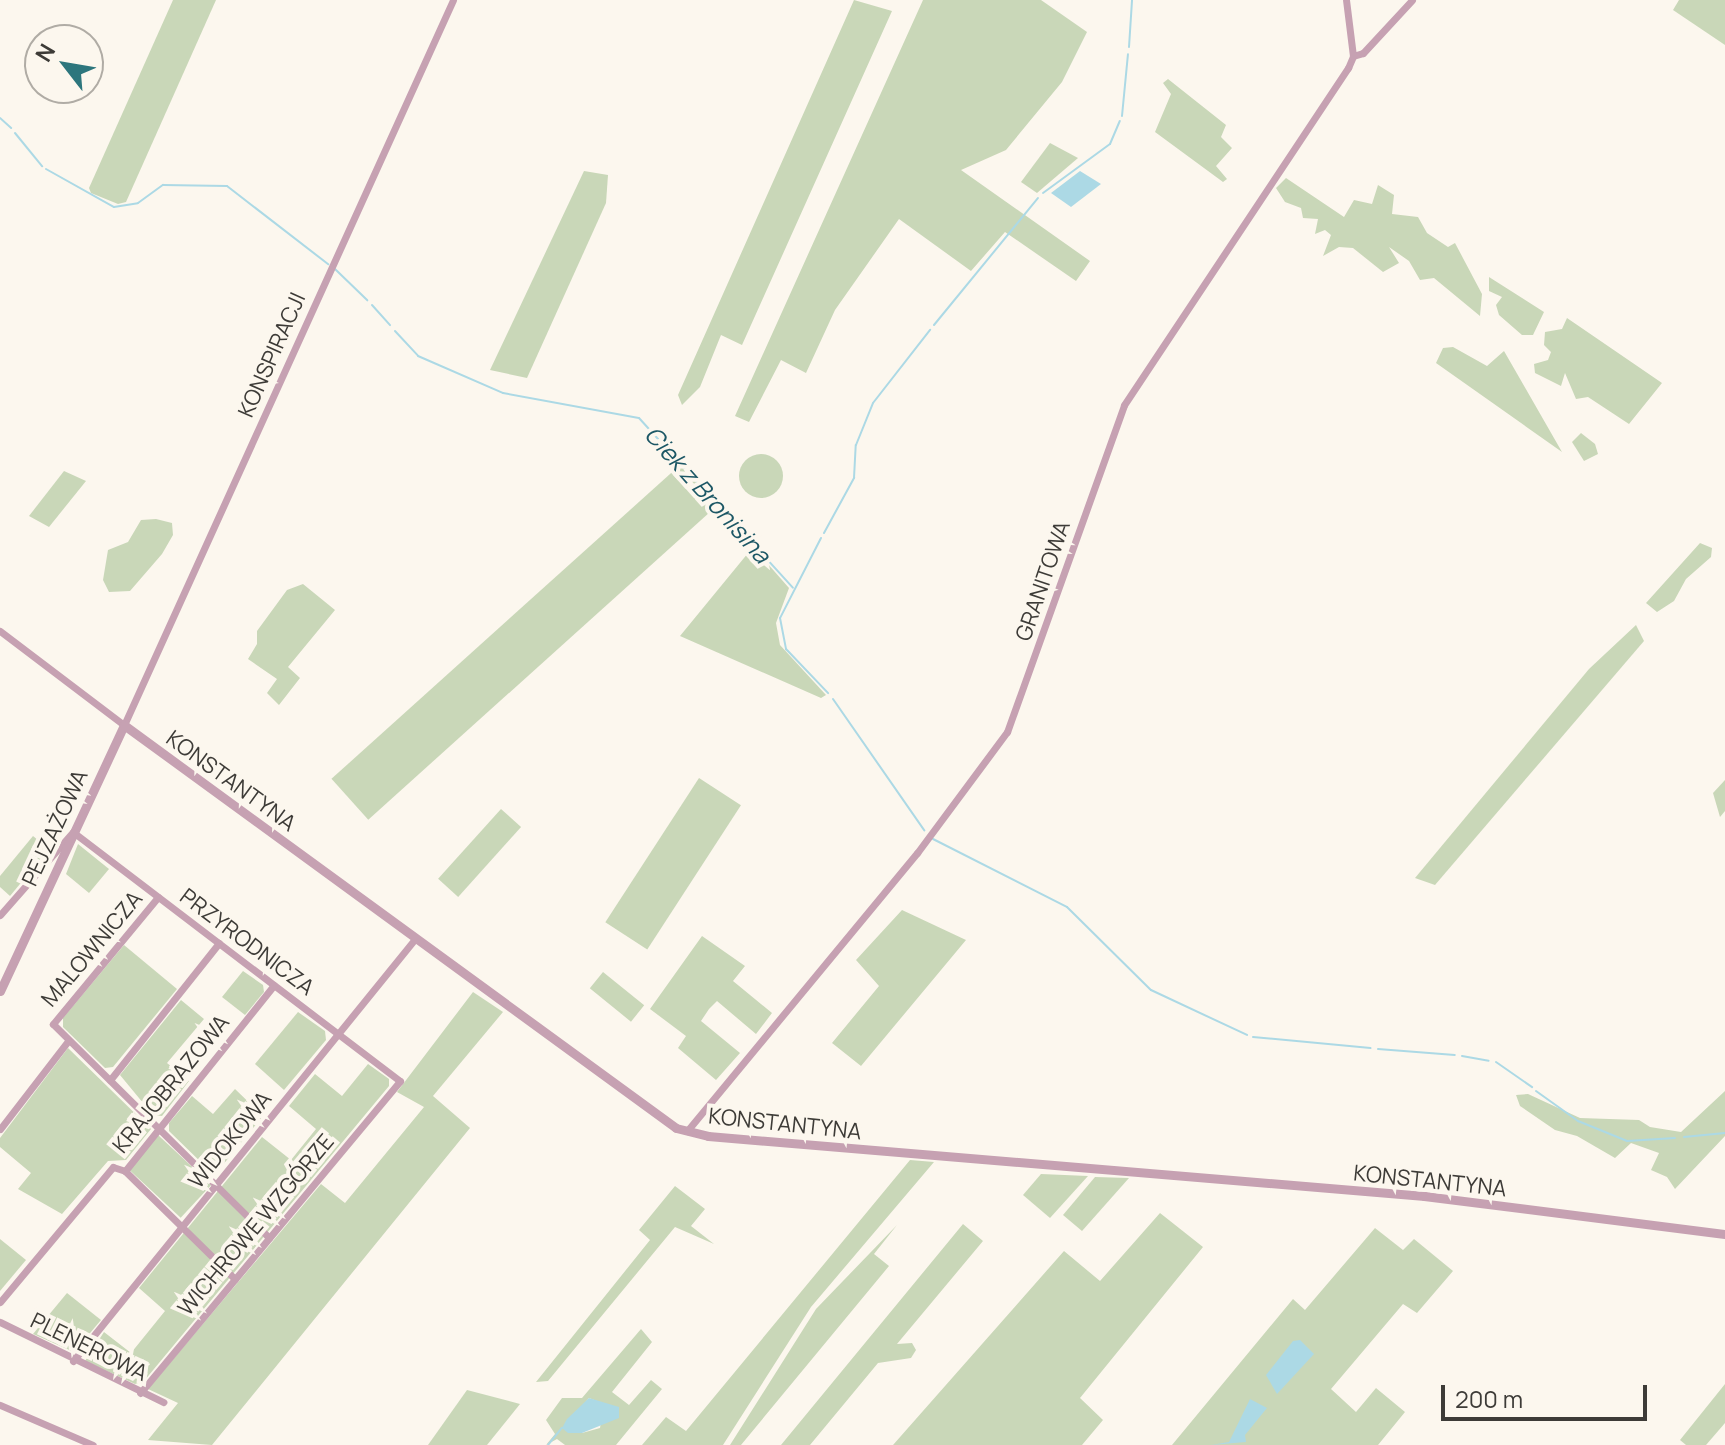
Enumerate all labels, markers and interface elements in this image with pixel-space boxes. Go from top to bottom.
north arrow [24,24,104,104]
text: N [28,38,62,67]
street label: KONSPIRACJI [233,289,311,421]
water label: Ciek z Bronisina [639,420,777,568]
street label: GRANITOWA [1010,518,1076,644]
street label: KONSTANTYNA [161,725,301,837]
street label: PEJZAŻOWA [17,766,93,890]
street label: PRZYRODNICZA [175,883,319,1001]
street label: MALOWNICZA [36,886,148,1012]
street label: KRAJOBRAZOWA [107,1010,235,1158]
street label: WIDOKOWA [183,1086,277,1194]
street label: KONSTANTYNA [707,1103,863,1145]
street label: WICHROWE WZGÓRZE [172,1129,340,1321]
street label: KONSTANTYNA [1352,1160,1508,1202]
street label: PLENEROWA [26,1307,152,1387]
scale bar [1445,1369,1651,1419]
text: 200 m [1455,1382,1523,1415]

